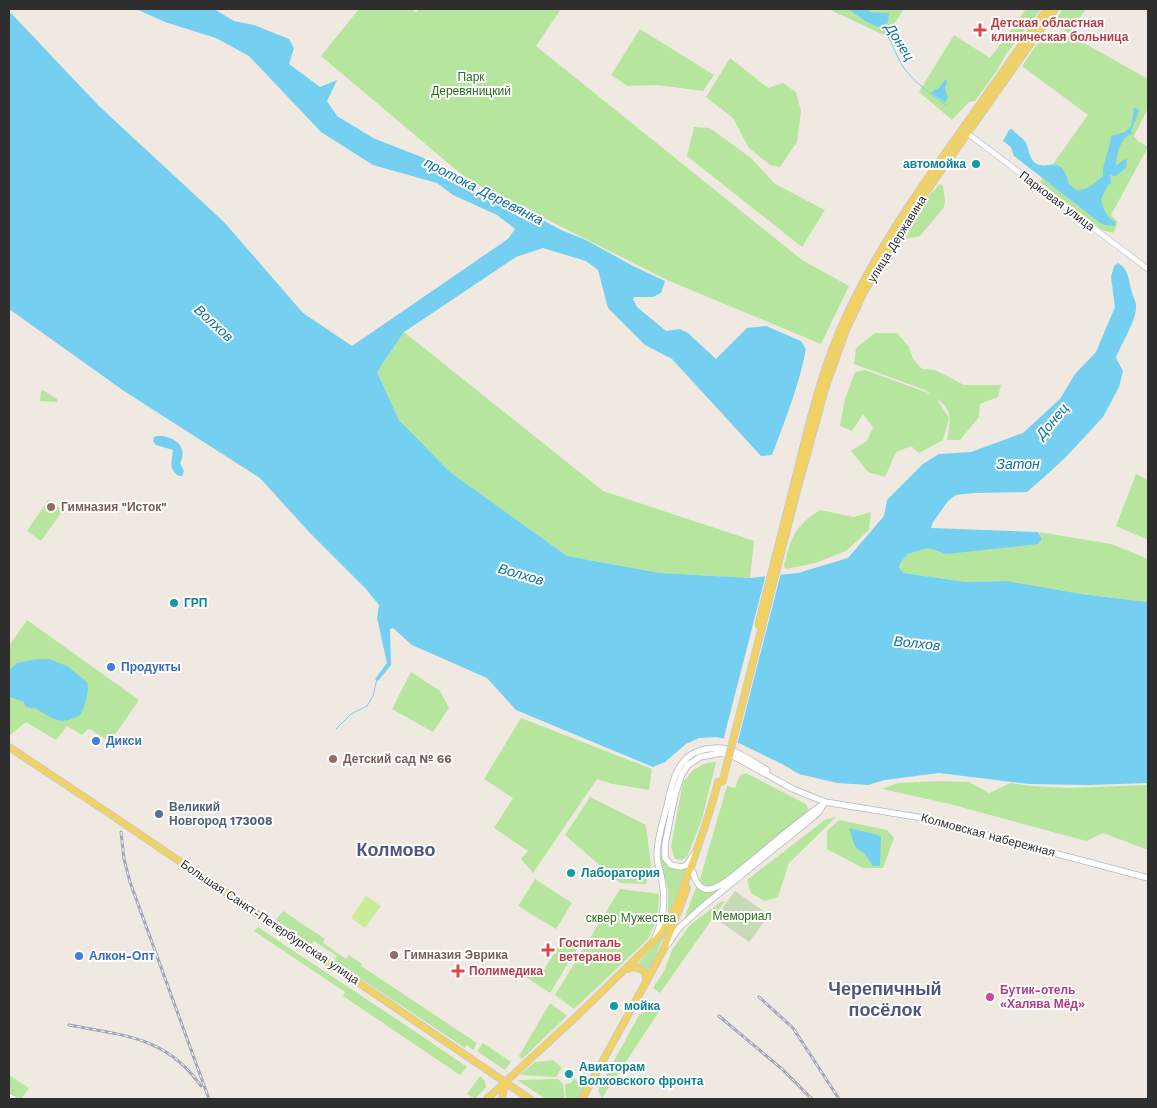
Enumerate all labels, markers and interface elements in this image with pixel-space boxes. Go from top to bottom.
place label: Детская областная клиническая больница [991,16,1129,44]
water label: Донец [881,19,918,64]
marker: Детская областная клиническая больница [973,23,987,37]
park label: Парк Деревяницкий [431,70,511,98]
water label: протока Деревянка [422,154,546,228]
place label: автомойка [903,157,966,171]
marker: автомойка [970,158,982,170]
street label: Парковая улица [1017,168,1098,234]
street label: улица Державина [865,193,930,285]
water label: Волхов [191,301,237,345]
water label: Донец [1031,400,1071,443]
water label: Затон [996,456,1040,472]
place label: Гимназия "Исток" [61,500,167,514]
marker: Гимназия "Исток" [45,501,57,513]
water label: Волхов [496,560,546,588]
place label: ГРП [184,596,207,610]
marker: ГРП [168,597,180,609]
water label: Волхов [893,633,941,653]
place label: Продукты [121,660,181,674]
marker: Продукты [105,661,117,673]
place label: Дикси [106,734,142,748]
marker: Дикси [90,735,102,747]
place label: Детский сад № 66 [343,752,452,766]
marker: Детский сад № 66 [327,753,339,765]
place label: Великий Новгород 173008 [169,800,273,828]
marker: Великий Новгород 173008 [153,808,165,820]
street label: Колмовская набережная [919,810,1057,860]
district label: Колмово [357,839,435,860]
street label: Большая Санкт-Петербургская улица [178,857,362,987]
place label: Лаборатория [581,866,660,880]
marker: Лаборатория [565,867,577,879]
park label: Мемориал [713,909,771,923]
park label: сквер Мужества [586,911,676,925]
place label: Госпиталь ветеранов [559,936,621,964]
marker: Госпиталь ветеранов [541,943,555,957]
place label: Гимназия Эврика [404,948,508,962]
place label: Алкон-Опт [89,949,155,963]
marker: Гимназия Эврика [388,949,400,961]
marker: Алкон-Опт [73,950,85,962]
marker: Полимедика [451,964,465,978]
place label: Полимедика [469,964,543,978]
district label: Черепичный посёлок [828,978,942,1020]
place label: Бутик-отель «Халява Мёд» [1000,983,1085,1011]
marker: Бутик-отель «Халява Мёд» [984,991,996,1003]
place label: мойка [624,999,660,1013]
marker: мойка [608,1000,620,1012]
place label: Авиаторам Волховского фронта [579,1060,704,1088]
marker: Авиаторам Волховского фронта [563,1068,575,1080]

